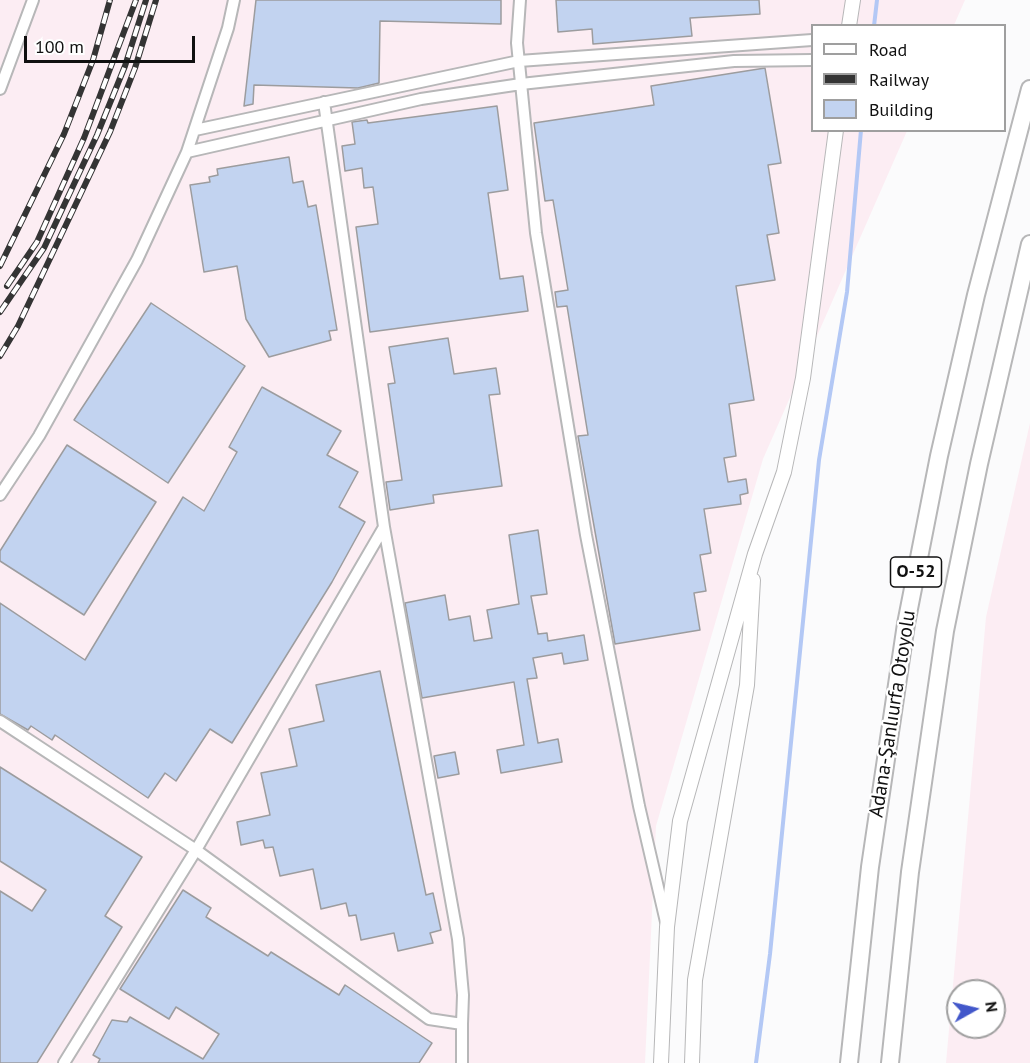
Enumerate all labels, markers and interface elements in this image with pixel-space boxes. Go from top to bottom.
scale bar [27,24,198,62]
legend [811,24,1006,132]
text: 100 m [35,35,84,58]
text: Road [869,38,907,61]
text: Railway [869,68,929,91]
text: Building [869,98,933,121]
road number: O-52 [890,557,942,587]
street label: Adana-Şanlıurfa Otoyolu [865,609,921,819]
north arrow [946,979,1006,1039]
text: N [981,1000,1002,1013]

